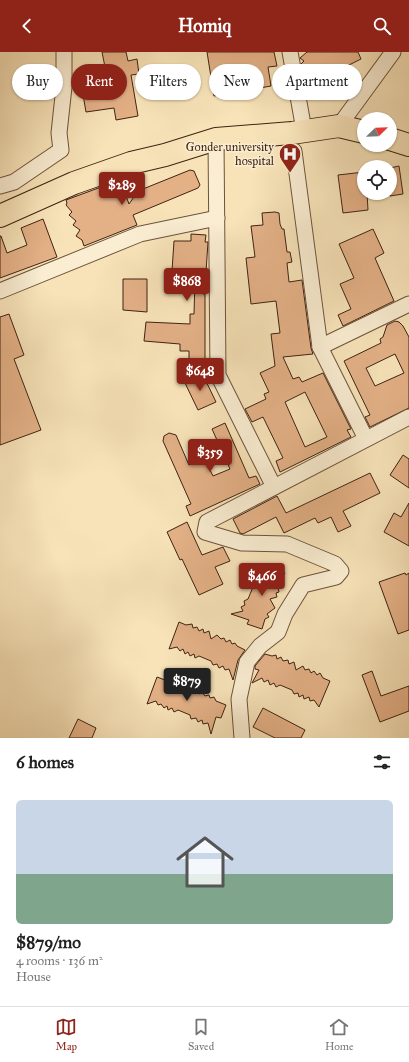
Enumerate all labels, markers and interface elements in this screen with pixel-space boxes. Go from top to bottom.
icon: back [16,15,38,37]
text: Homiq [178,15,231,37]
icon: search [371,15,393,37]
chip: Buy [12,64,63,100]
chip: Rent [71,64,127,100]
chip: Filters [135,64,201,100]
chip: New [209,64,264,100]
chip: Apartment [272,64,362,100]
north arrow [357,112,397,152]
map controls [357,112,397,200]
place label: Gonder university hospital [186,140,275,168]
hospital icon: Gonder university hospital [277,141,303,174]
button: locate [357,160,397,200]
pin: $289 [98,172,146,206]
text: $289 [108,177,136,193]
pin: $868 [163,268,211,302]
text: $868 [173,273,201,289]
pin: $648 [176,358,224,392]
text: $648 [186,363,214,379]
pin: $359 [186,439,234,473]
text: $359 [197,444,223,460]
pin: $466 [238,563,286,597]
text: $466 [248,568,276,584]
pin: $879 [163,668,211,702]
text: $879 [173,673,201,689]
icon: filters [371,751,393,773]
text: 6 homes [16,752,74,773]
icon: home [169,826,241,898]
text: $879/mo [16,932,81,953]
text: 4 rooms · 136 m² [16,953,103,969]
text: House [16,969,51,985]
tab: Map [55,1016,77,1053]
tab: Saved [188,1016,214,1053]
tab: Home [325,1016,354,1053]

